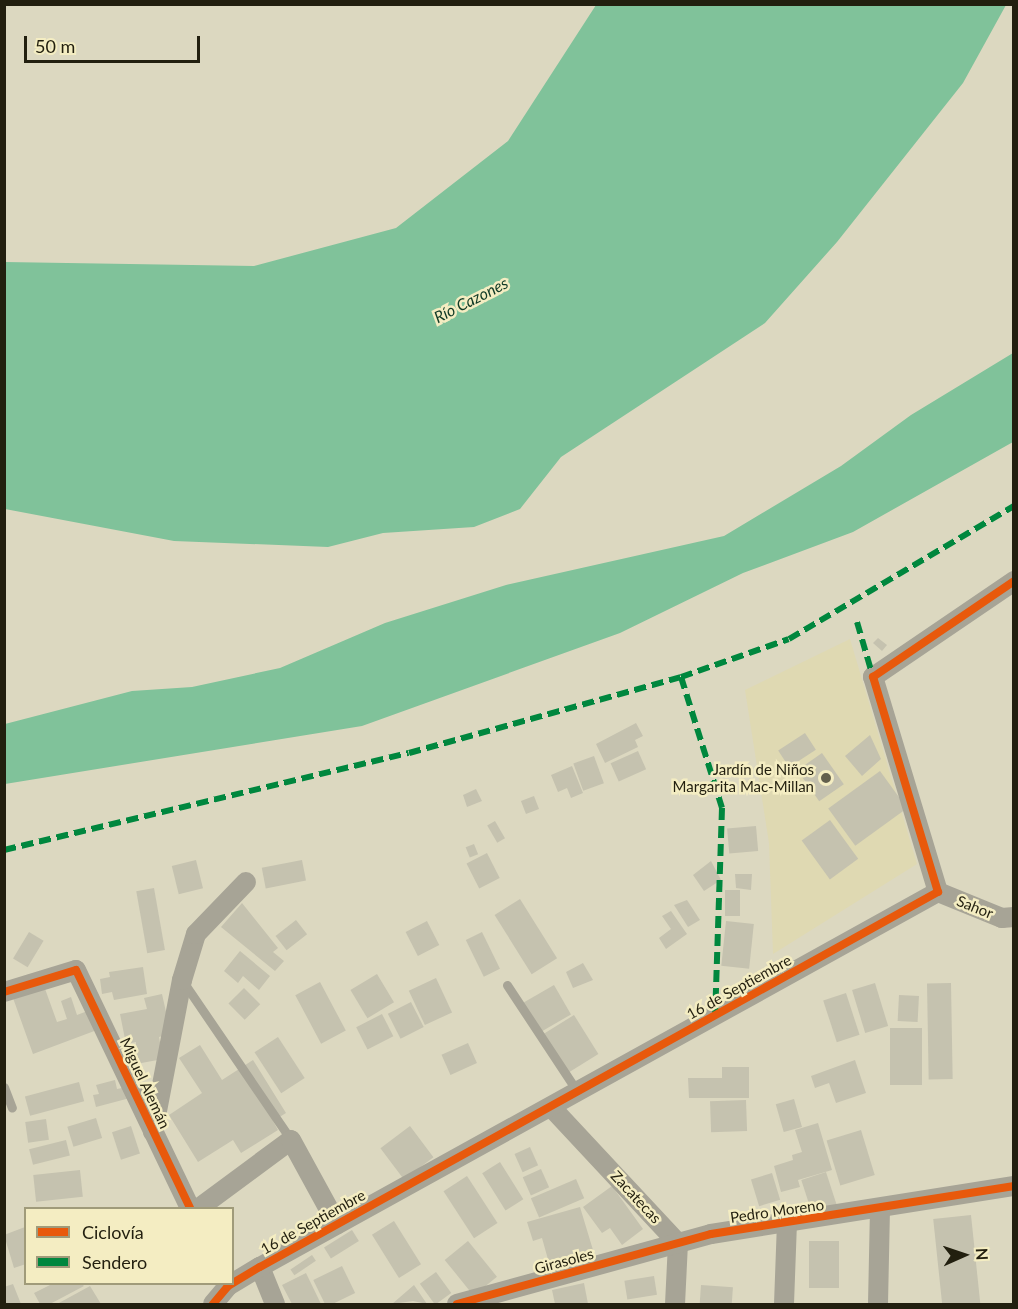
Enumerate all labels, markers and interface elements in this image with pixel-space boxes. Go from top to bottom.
scale bar [27,24,202,62]
text: 50 m [35,35,75,57]
water label: Río Cazones [431,273,511,327]
place label: Jardín de Niños Margarita Mac-Millan [672,760,814,795]
marker: Jardín de Niños Margarita Mac-Millan [819,771,833,785]
street label: Sahor [954,892,996,922]
street label: 16 de Septiembre [684,951,794,1023]
street label: Miguel Alemán [116,1035,174,1131]
street label: Zacatecas [607,1167,665,1227]
street label: 16 de Septiembre [258,1186,368,1258]
street label: Pedro Moreno [729,1196,825,1226]
legend [24,1207,234,1285]
text: Ciclovía [82,1221,144,1243]
north arrow [934,1225,994,1285]
street label: Girasoles [533,1245,595,1277]
text: N [973,1247,992,1261]
text: Sendero [82,1251,147,1273]

